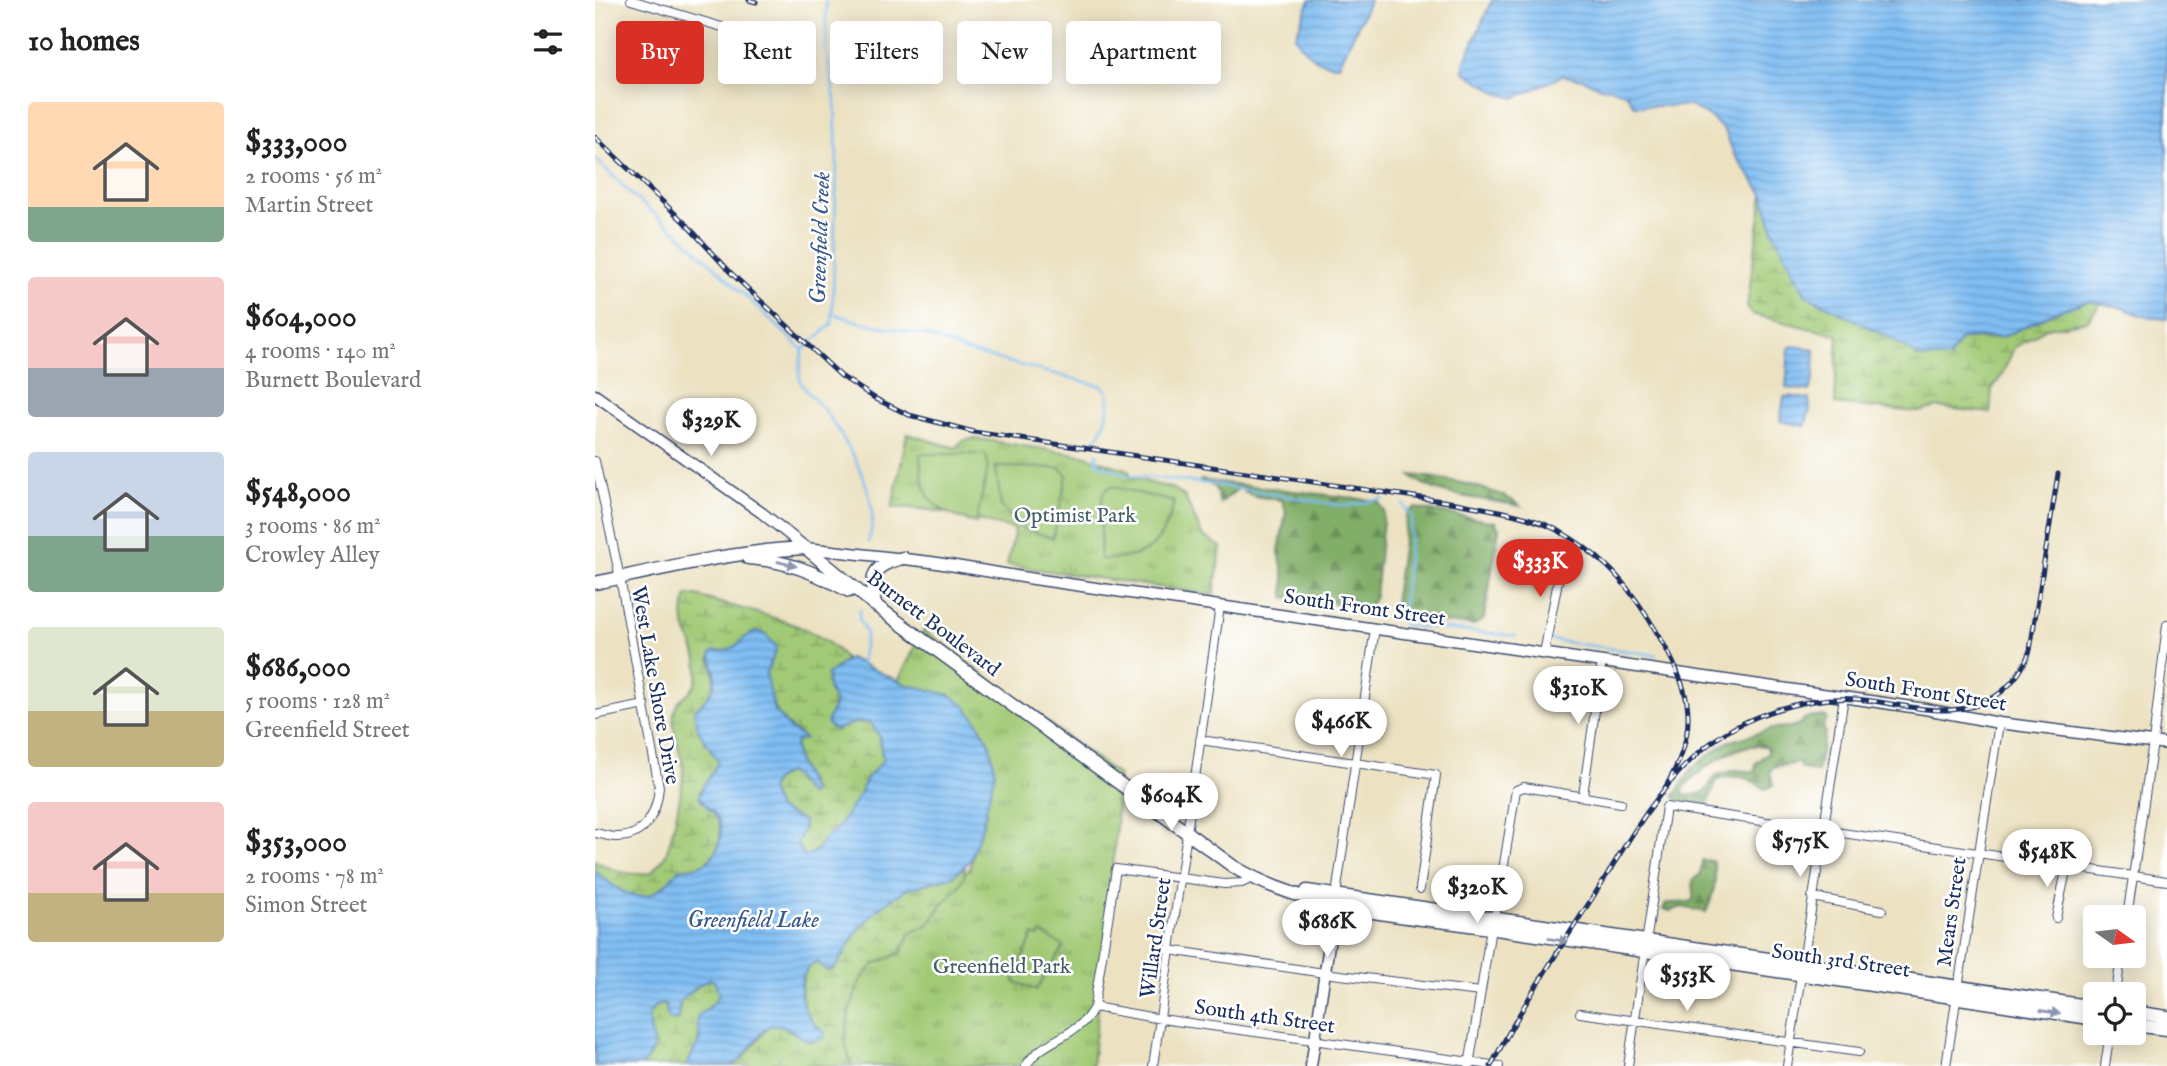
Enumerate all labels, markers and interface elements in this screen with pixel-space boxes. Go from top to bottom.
chip: Buy [616,21,704,84]
chip: Rent [718,21,816,84]
chip: Filters [830,21,943,84]
chip: New [957,21,1052,84]
chip: Apartment [1066,21,1221,84]
text: 10 homes [28,23,140,61]
icon: filters [529,23,567,61]
text: $333,000 [245,124,347,162]
icon: home [84,130,168,214]
text: 2 rooms · 56 m² [245,162,382,191]
water label: Greenfield Creek [804,171,837,305]
text: Martin Street [245,191,373,220]
text: $604,000 [245,299,357,337]
icon: home [84,305,168,389]
text: 4 rooms · 140 m² [245,337,396,366]
text: Burnett Boulevard [245,366,421,395]
pin: $329K [662,398,760,458]
text: $329K [682,406,740,435]
text: $548,000 [245,474,351,512]
icon: home [84,480,168,564]
park label: Optimist Park [1014,503,1137,530]
text: 3 rooms · 86 m² [245,512,381,541]
pin: $333K [1491,540,1589,599]
text: Crowley Alley [245,541,380,570]
text: $333K [1512,547,1568,576]
one-way arrow [776,559,798,570]
street label: Burnett Boulevard [861,565,1006,684]
street label: West Lake Shore Drive [624,584,685,787]
street label: South Front Street [1282,584,1447,633]
text: $686,000 [245,649,351,687]
icon: home [84,655,168,739]
pin: $310K [1529,666,1627,726]
street label: South Front Street [1843,666,2008,719]
text: $310K [1549,674,1607,703]
text: 5 rooms · 128 m² [245,687,390,716]
pin: $466K [1292,700,1390,759]
text: $466K [1311,707,1371,736]
text: Greenfield Street [245,716,410,745]
pin: $604K [1122,774,1220,833]
text: $604K [1140,781,1202,810]
pin: $575K [1751,820,1849,879]
text: $353,000 [245,824,347,862]
text: $575K [1772,827,1828,856]
icon: home [84,830,168,914]
pin: $548K [1998,830,2096,889]
text: $548K [2018,837,2076,866]
street label: Mears Street [1931,856,1974,969]
text: 2 rooms · 78 m² [245,862,384,891]
pin: $320K [1428,866,1526,925]
text: $320K [1447,873,1507,902]
street label: Willard Street [1135,876,1178,1000]
text: Simon Street [245,891,367,920]
pin: $686K [1278,900,1376,959]
north arrow [2083,905,2145,968]
map controls [2083,905,2146,1045]
water label: Greenfield Lake [687,906,819,935]
text: $686K [1298,907,1356,936]
one-way arrow [1547,935,1569,946]
street label: South 3rd Street [1770,938,1912,985]
park label: Greenfield Park [933,954,1072,981]
pin: $353K [1638,954,1736,1013]
text: $353K [1660,961,1714,990]
button: locate [2083,982,2146,1045]
street label: South 4th Street [1193,994,1337,1041]
one-way arrow [2039,1007,2061,1018]

